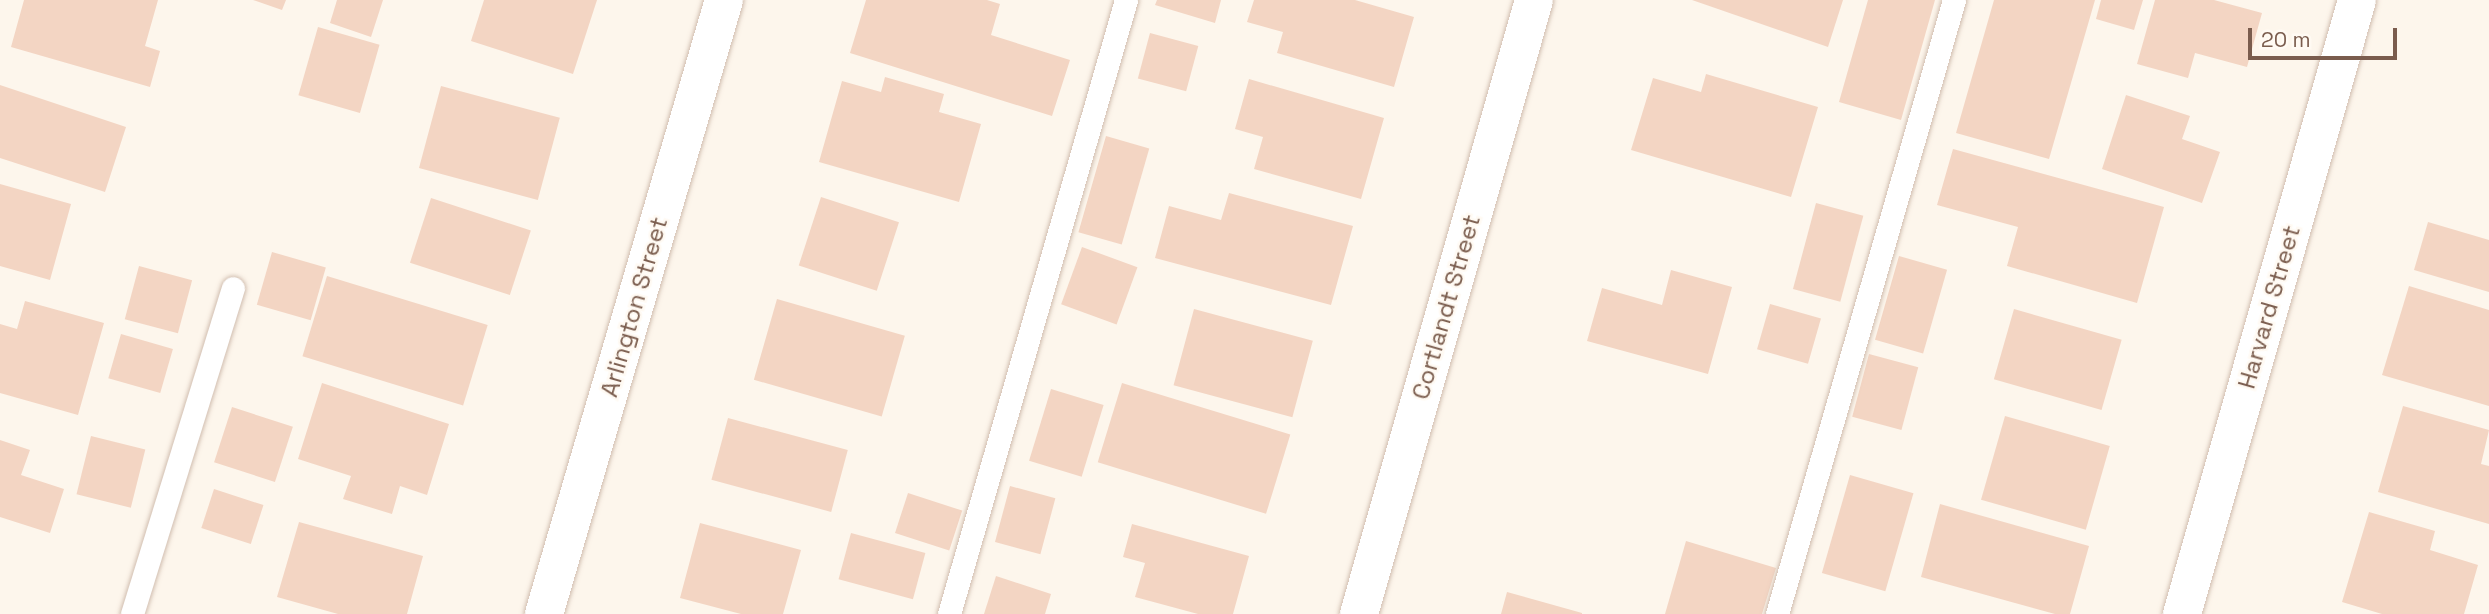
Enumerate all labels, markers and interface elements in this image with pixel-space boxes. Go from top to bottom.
scale bar [2251,14,2400,58]
text: 20 m [2261,26,2311,53]
street label: Cortlandt Street [1406,211,1486,403]
street label: Arlington Street [595,214,673,400]
street label: Harvard Street [2232,222,2306,392]

